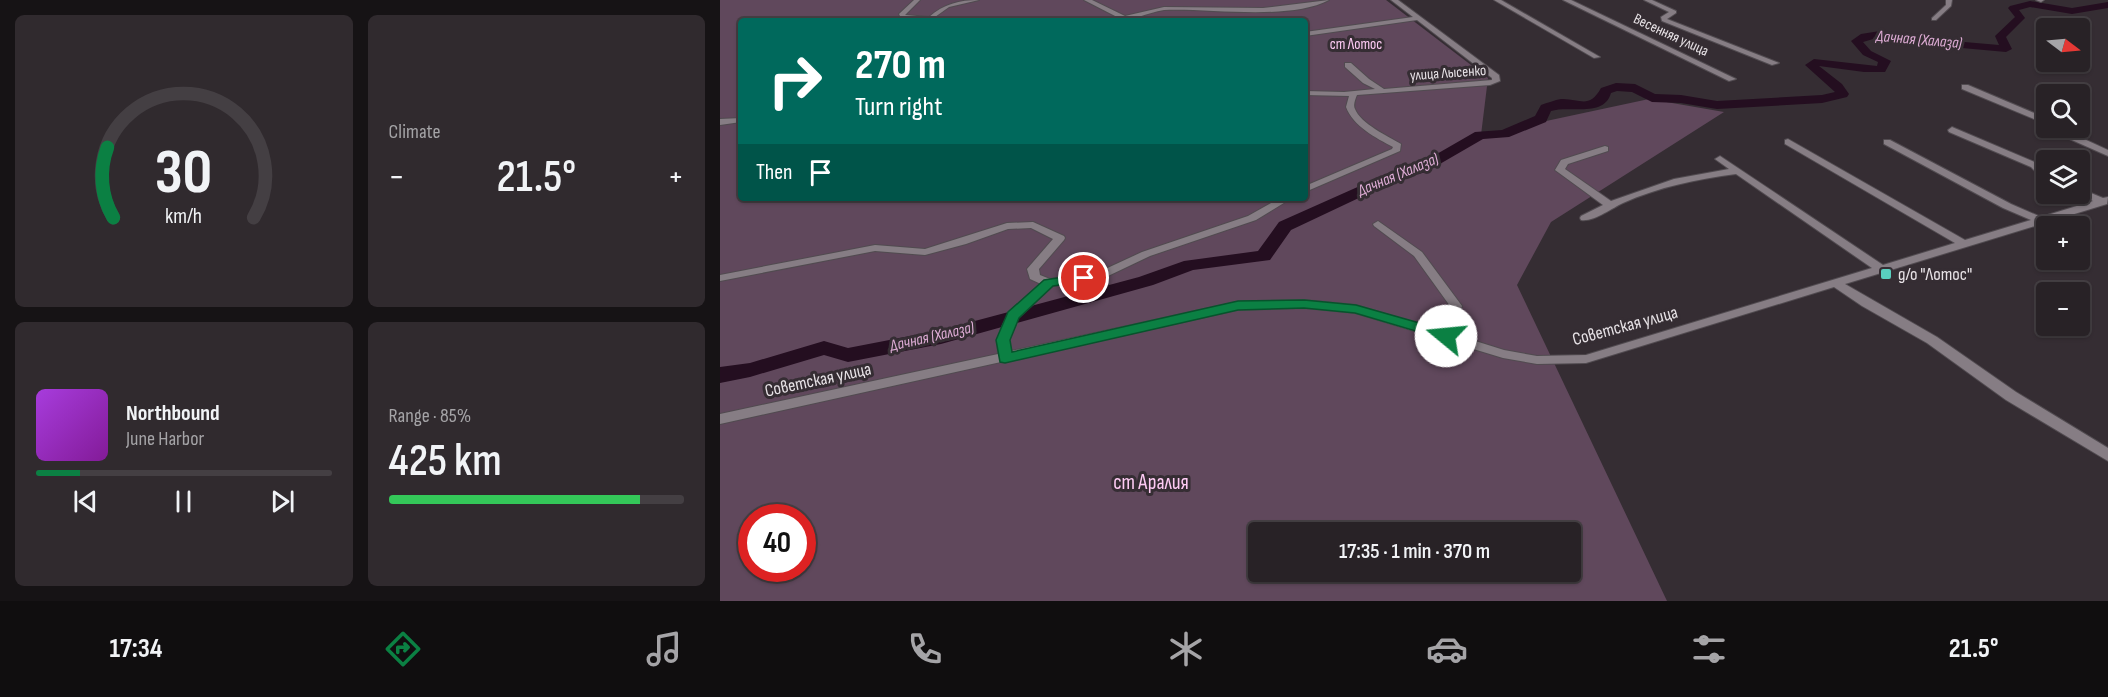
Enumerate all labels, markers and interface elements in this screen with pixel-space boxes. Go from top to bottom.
street label: Весенняя улица [1630,9,1712,61]
north arrow [2036,18,2090,72]
map controls [2036,18,2090,336]
water label: Дачная (Халаза) [1874,27,1963,53]
park label: ст Лотос [1330,35,1382,54]
text: 270 m [855,40,946,91]
icon: right [756,42,834,120]
street label: улица Лысенко [1409,61,1487,85]
button: search [2036,84,2090,138]
text: Turn right [855,91,942,123]
text: Climate [389,120,441,144]
text: 30 [155,136,213,211]
water label: Дачная (Халаза) [1354,149,1442,201]
text: 21.5° [496,150,576,205]
button: layers [2036,150,2090,204]
icon: arrive [804,156,837,189]
text: − [389,157,405,197]
text: + [668,157,684,197]
text: Then [756,159,792,186]
text: km/h [165,204,202,229]
button: + [2036,216,2090,270]
pin [1058,252,1109,303]
icon: arrive [1067,261,1100,294]
place label: д/о "Лотос" [1898,264,1972,285]
marker: д/о "Лотос" [1879,267,1893,281]
button: − [2036,282,2090,336]
street label: Советская улица [1570,302,1680,350]
position arrow [1414,304,1478,368]
water label: Дачная (Халаза) [887,318,977,356]
street label: Советская улица [763,358,873,402]
text: Northbound [126,400,220,427]
text: Range · 85% [389,404,471,428]
text: June Harbor [126,427,204,451]
text: 425 km [389,434,502,489]
park label: ст Аралия [1113,470,1189,495]
icon: previous [69,485,102,518]
icon: pause [167,485,200,518]
icon: next [266,485,299,518]
speed limit sign: 40 [738,504,816,582]
text: 17:35 · 1 min · 370 m [1339,538,1490,565]
icon: directions [382,628,424,670]
icon: music [643,628,685,670]
icon: phone [904,628,946,670]
icon: climate [1165,628,1207,670]
icon: car [1426,628,1468,670]
icon: filters [1688,628,1730,670]
text: 17:34 [110,633,162,665]
text: 21.5° [1949,633,1998,665]

